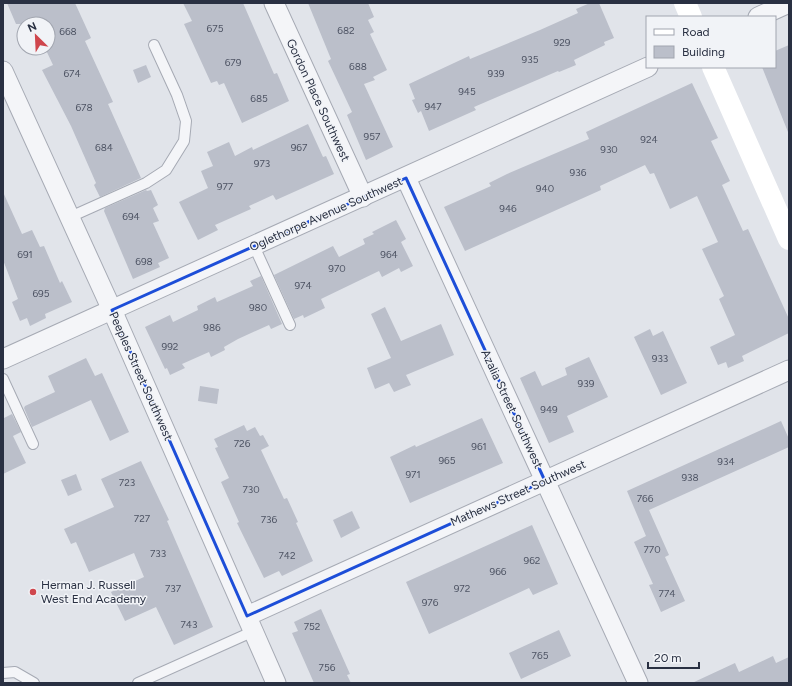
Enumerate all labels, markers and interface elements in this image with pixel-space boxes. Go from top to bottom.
north arrow [16,16,56,56]
legend [646,16,776,68]
text: N [26,20,39,35]
house number: 675 [207,22,224,35]
house number: 682 [337,24,355,37]
house number: 668 [59,25,77,38]
text: Road [682,25,710,39]
street label: Gordon Place Southwest [283,36,353,164]
house number: 929 [554,36,571,49]
text: Building [682,45,725,59]
house number: 935 [522,53,539,66]
house number: 679 [225,56,242,69]
house number: 688 [349,60,367,73]
house number: 674 [63,67,81,80]
house number: 939 [488,67,505,80]
house number: 945 [458,85,476,98]
house number: 685 [250,92,268,105]
house number: 947 [424,100,442,113]
house number: 678 [75,101,93,114]
house number: 957 [364,130,381,143]
house number: 924 [640,133,658,146]
house number: 684 [95,141,113,154]
house number: 967 [291,141,308,154]
house number: 930 [600,143,618,156]
house number: 973 [254,157,270,170]
house number: 936 [570,166,587,179]
street label: Oglethorpe Avenue Southwest [247,174,405,254]
house number: 977 [217,180,234,193]
house number: 940 [536,182,554,195]
house number: 946 [499,202,517,215]
house number: 694 [122,210,140,223]
house number: 691 [17,248,33,261]
house number: 964 [380,248,398,261]
house number: 698 [135,255,153,268]
house number: 970 [328,262,346,275]
house number: 974 [294,279,312,292]
house number: 695 [32,287,50,300]
house number: 980 [249,301,267,314]
street label: Peeples Street Southwest [106,309,176,443]
house number: 986 [203,321,221,334]
house number: 992 [162,340,178,353]
street label: Azalia Street Southwest [478,347,546,471]
house number: 933 [652,352,668,365]
house number: 939 [578,377,595,390]
house number: 949 [540,403,558,416]
house number: 726 [234,437,251,450]
house number: 961 [471,440,487,453]
house number: 965 [438,454,456,467]
house number: 934 [717,455,735,468]
street label: Mathews Street Southwest [448,457,588,529]
house number: 971 [405,468,421,481]
house number: 938 [681,471,699,484]
house number: 723 [119,476,135,489]
house number: 730 [242,483,260,496]
house number: 766 [637,492,654,505]
house number: 727 [134,512,151,525]
house number: 736 [261,513,278,526]
house number: 770 [643,543,661,556]
house number: 733 [150,547,166,560]
house number: 742 [278,549,296,562]
house number: 962 [524,554,540,567]
house number: 966 [490,565,507,578]
place label: Herman J. Russell West End Academy [41,578,147,606]
house number: 737 [165,582,182,595]
house number: 972 [454,582,470,595]
marker: Herman J. Russell West End Academy [28,587,38,597]
house number: 774 [659,587,675,600]
house number: 976 [422,596,439,609]
house number: 743 [180,618,198,631]
house number: 752 [304,620,320,633]
scale bar [648,644,699,670]
house number: 765 [532,649,549,662]
text: 20 m [654,651,682,665]
house number: 756 [319,661,336,674]

